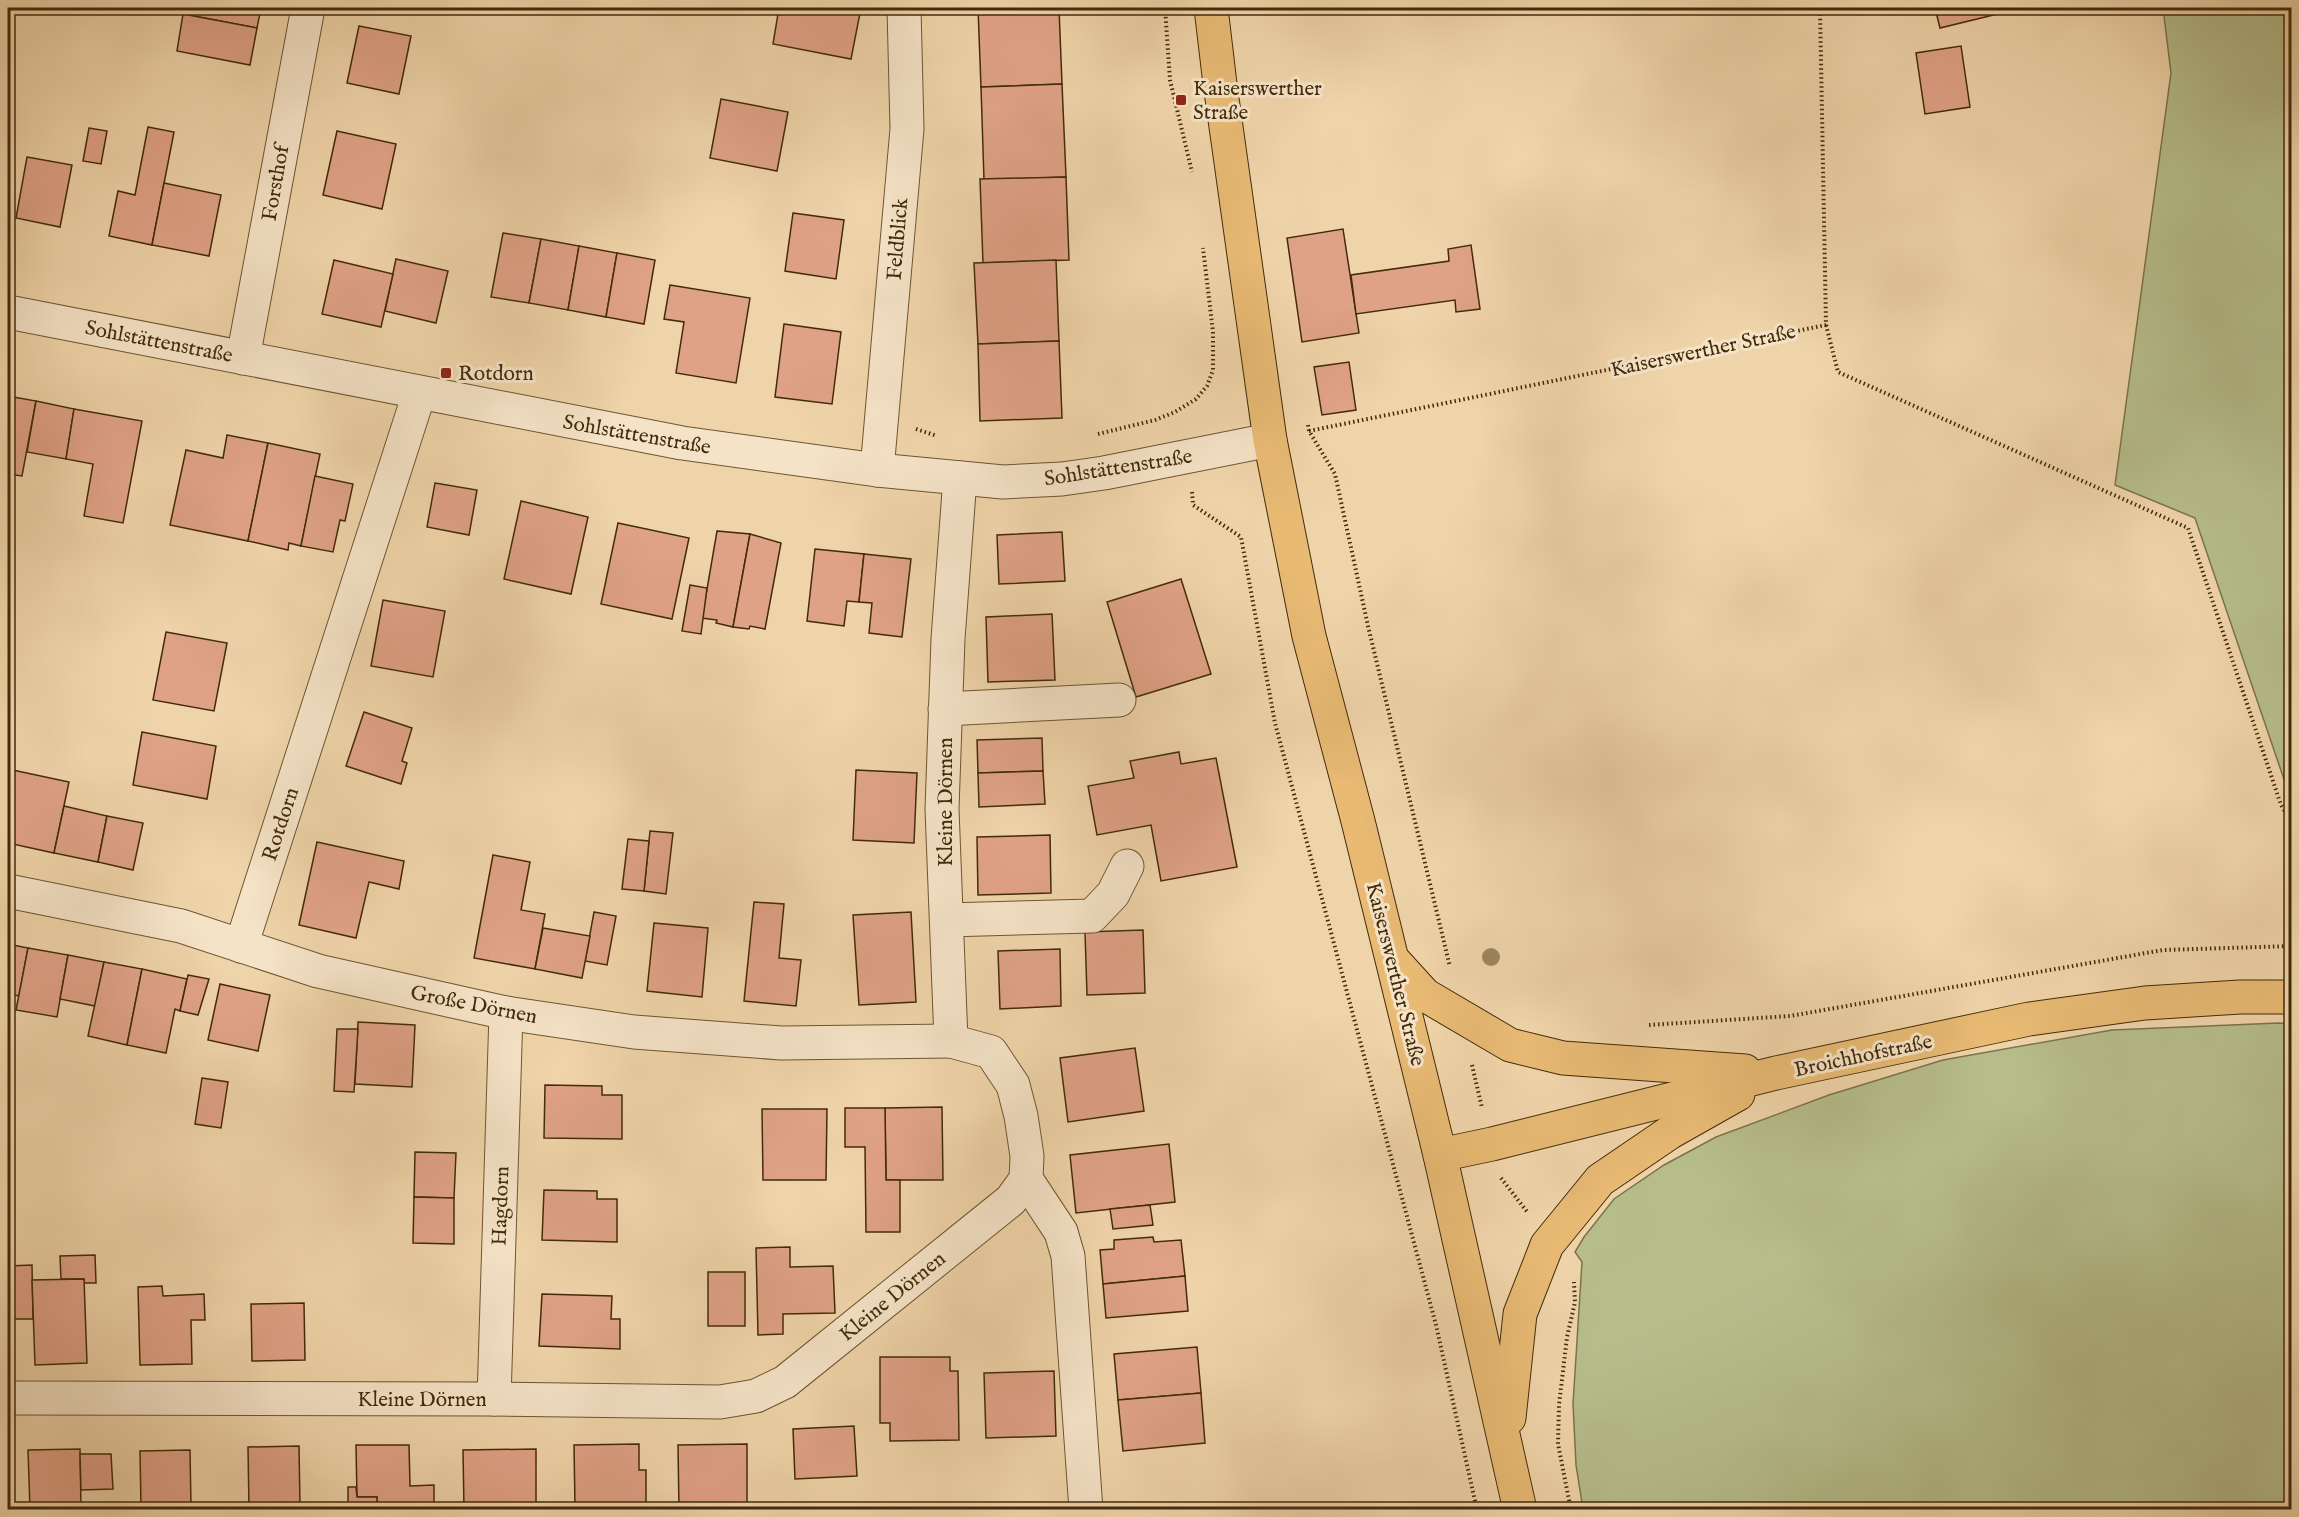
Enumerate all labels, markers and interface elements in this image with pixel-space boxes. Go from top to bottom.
place label: Kaiserswerther Straße [1193,76,1322,127]
marker: Kaiserswerther Straße [1174,93,1188,107]
street label: Forsthof [257,140,297,223]
street label: Feldblick [881,196,916,281]
street label: Sohlstättenstraße [83,315,235,370]
street label: Kaiserswerther Straße [1608,319,1799,384]
place label: Rotdorn [458,361,534,388]
marker: Rotdorn [439,366,453,380]
street label: Sohlstättenstraße [561,409,713,462]
street label: Sohlstättenstraße [1042,443,1195,494]
street label: Kleine Dörnen [933,737,960,867]
street label: Rotdorn [257,784,306,865]
street label: Kaiserswerther Straße [1359,880,1431,1069]
street label: Große Dörnen [408,980,539,1031]
street label: Broichhofstraße [1792,1029,1935,1084]
street label: Hagdorn [487,1166,516,1246]
street label: Kleine Dörnen [834,1246,952,1348]
street label: Kleine Dörnen [357,1387,487,1414]

